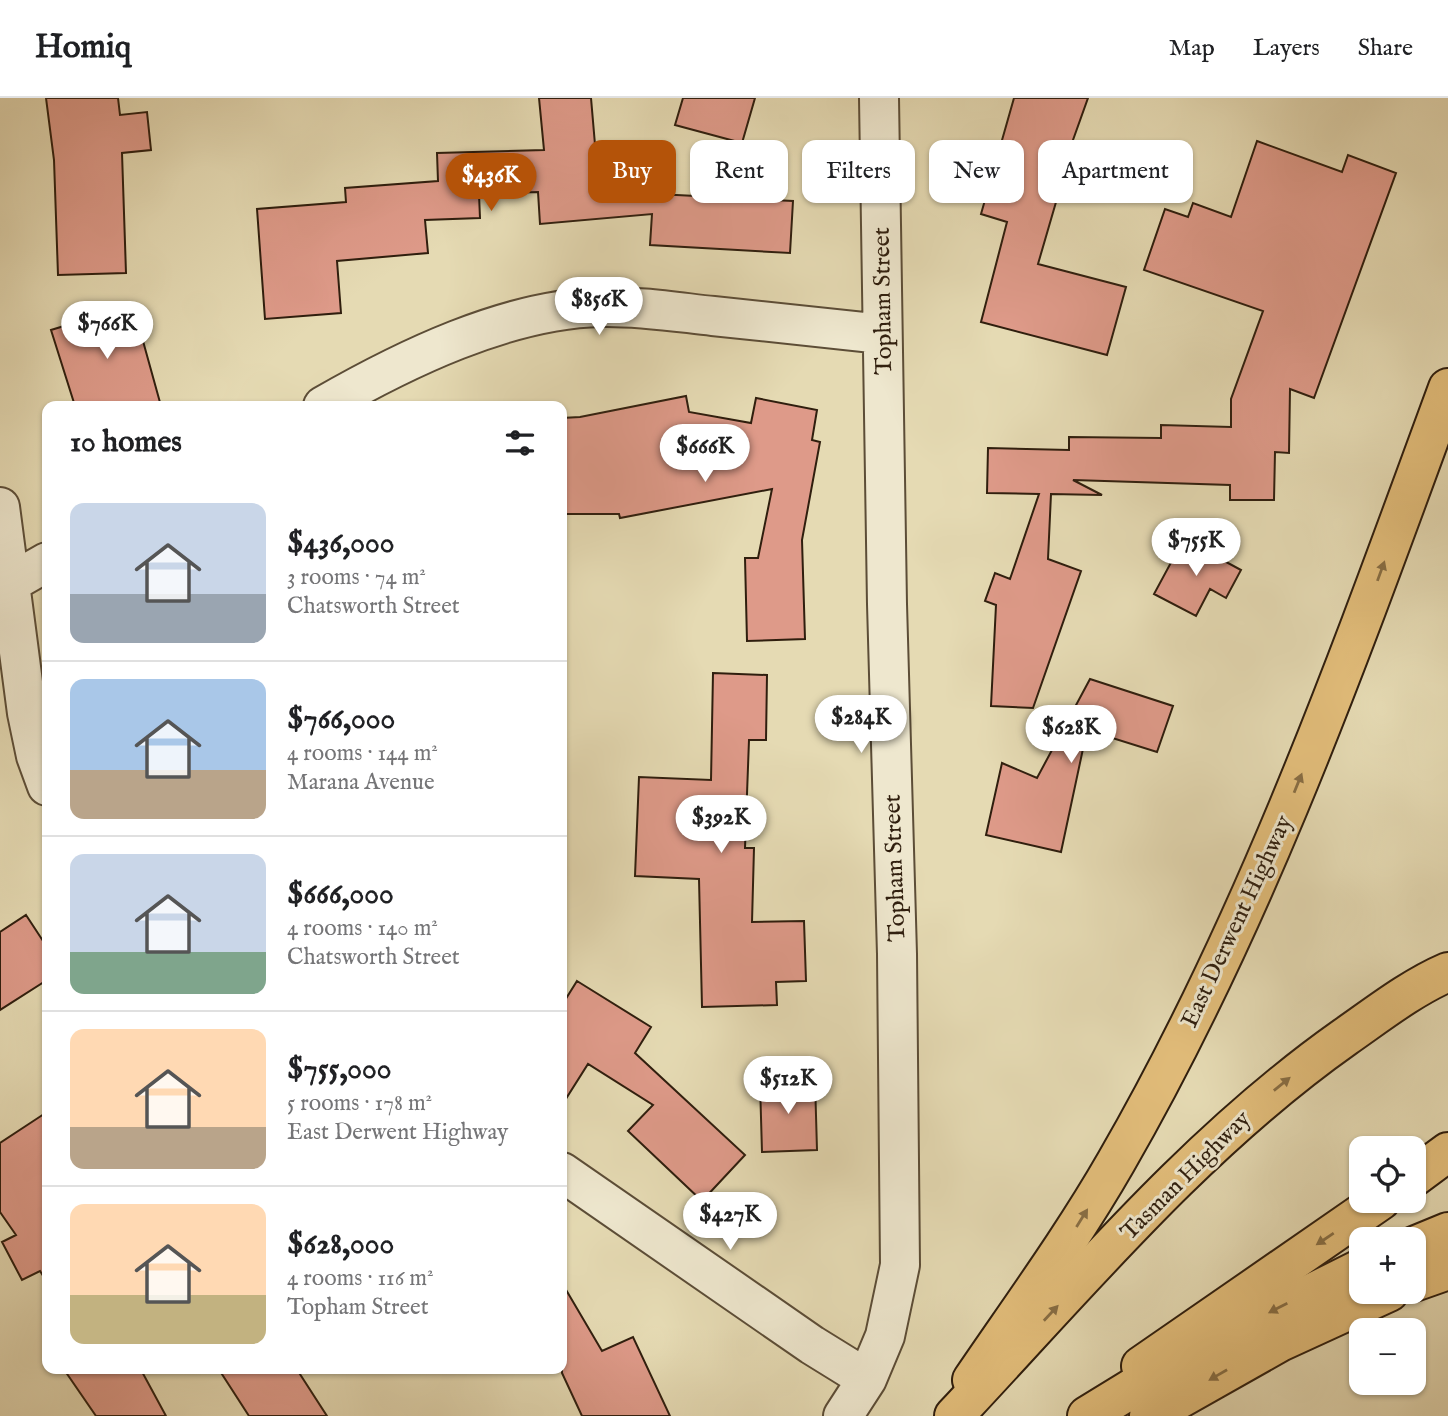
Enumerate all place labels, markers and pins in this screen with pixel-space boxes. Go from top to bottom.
pin: $436K [442,153,540,213]
pin: $856K [550,278,648,337]
pin: $766K [58,302,156,361]
pin: $666K [656,424,754,484]
pin: $755K [1147,518,1245,578]
pin: $284K [812,696,910,755]
pin: $628K [1022,706,1120,765]
pin: $392K [672,796,770,855]
pin: $512K [739,1056,837,1116]
pin: $427K [681,1192,779,1252]

